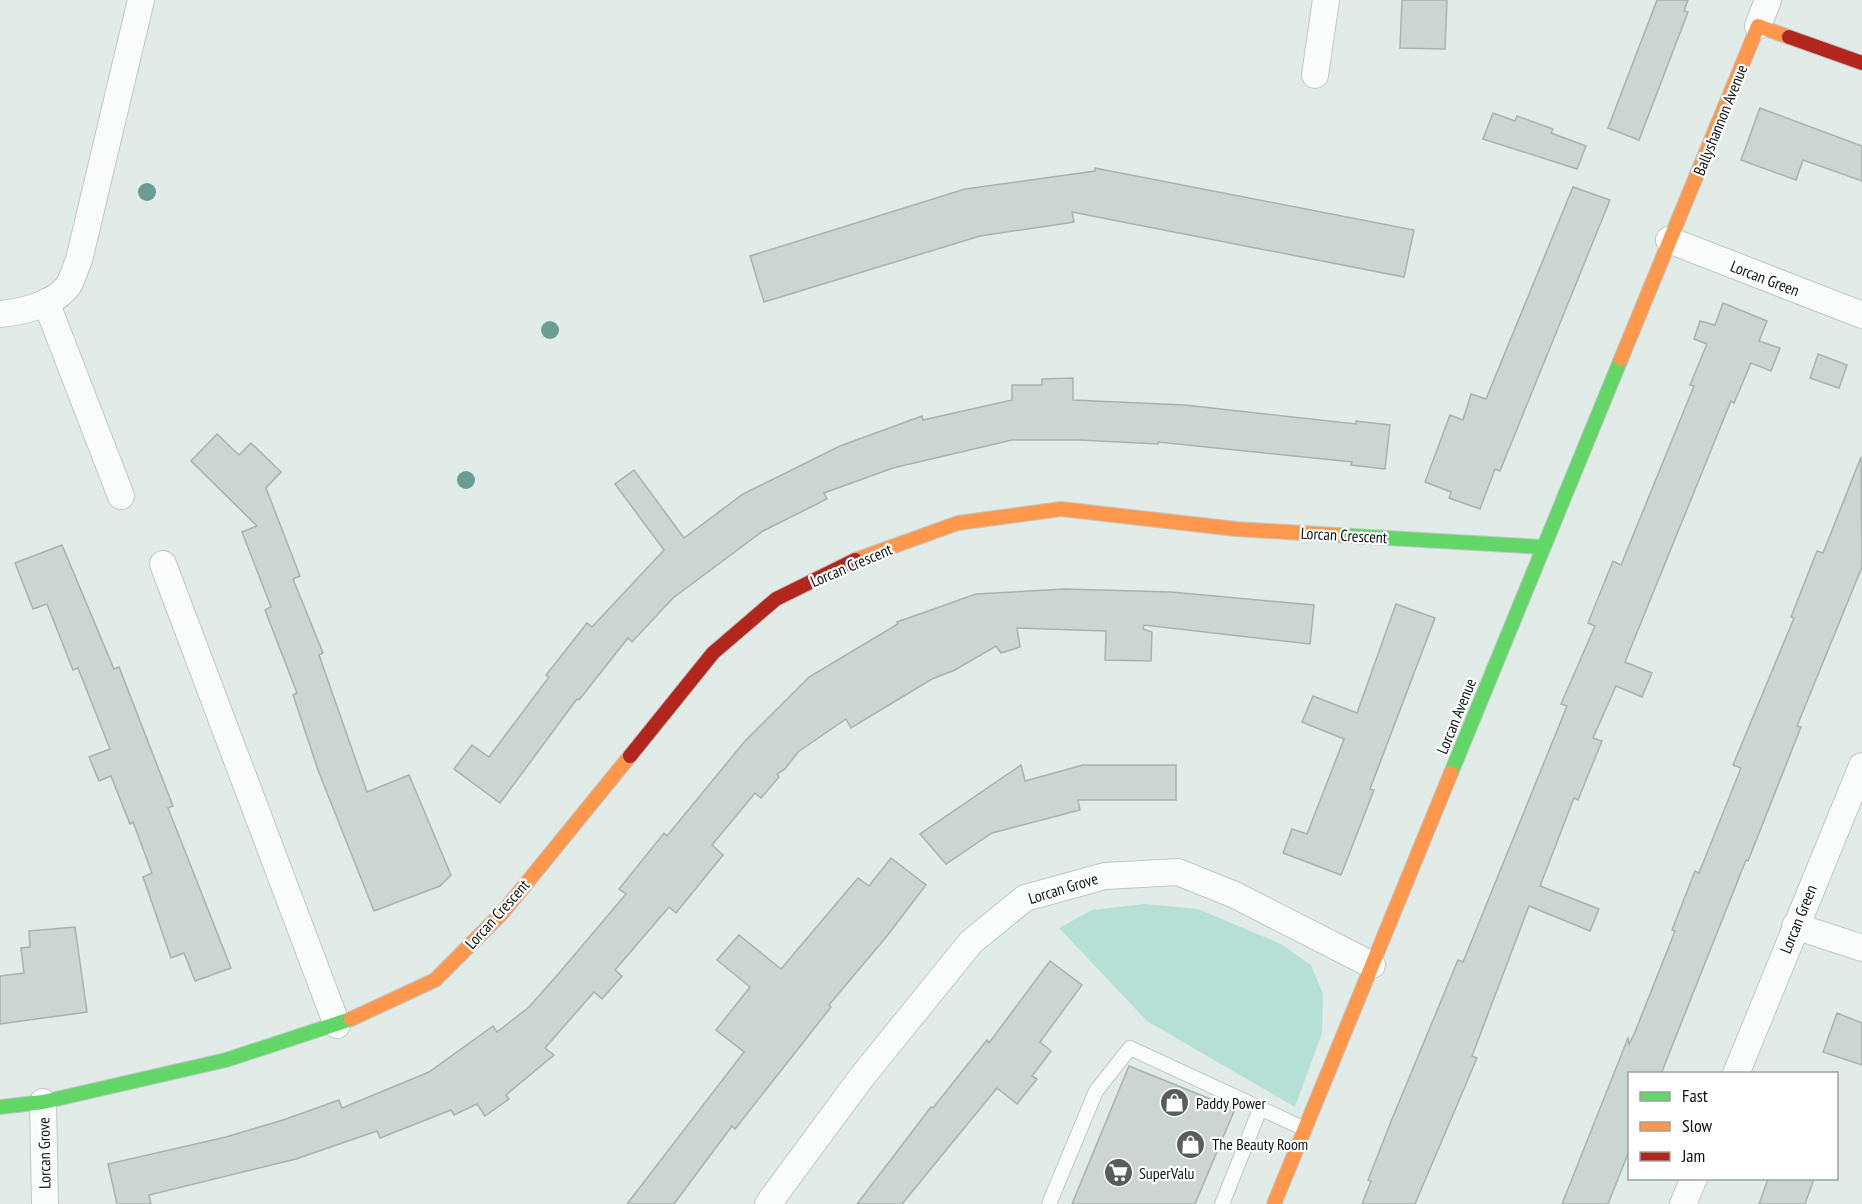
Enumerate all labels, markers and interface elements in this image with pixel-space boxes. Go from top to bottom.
street label: Ballyshannon Avenue [1689,62,1751,178]
street label: Lorcan Green [1728,256,1802,300]
street label: Lorcan Crescent [1300,523,1388,547]
street label: Lorcan Crescent [807,539,895,591]
street label: Lorcan Avenue [1432,675,1480,757]
street label: Lorcan Grove [1026,868,1100,908]
street label: Lorcan Crescent [461,875,534,953]
street label: Lorcan Green [1775,882,1821,956]
legend [1628,1072,1838,1180]
text: Fast [1682,1084,1708,1107]
shop icon: Paddy Power [1159,1087,1191,1119]
place label: Paddy Power [1196,1093,1266,1113]
text: Slow [1682,1114,1713,1137]
street label: Lorcan Grove [33,1117,55,1189]
shop icon: The Beauty Room [1175,1128,1207,1160]
place label: The Beauty Room [1212,1134,1308,1154]
text: Jam [1681,1144,1705,1167]
supermarket icon: SuperValu [1102,1157,1134,1189]
place label: SuperValu [1139,1163,1195,1183]

